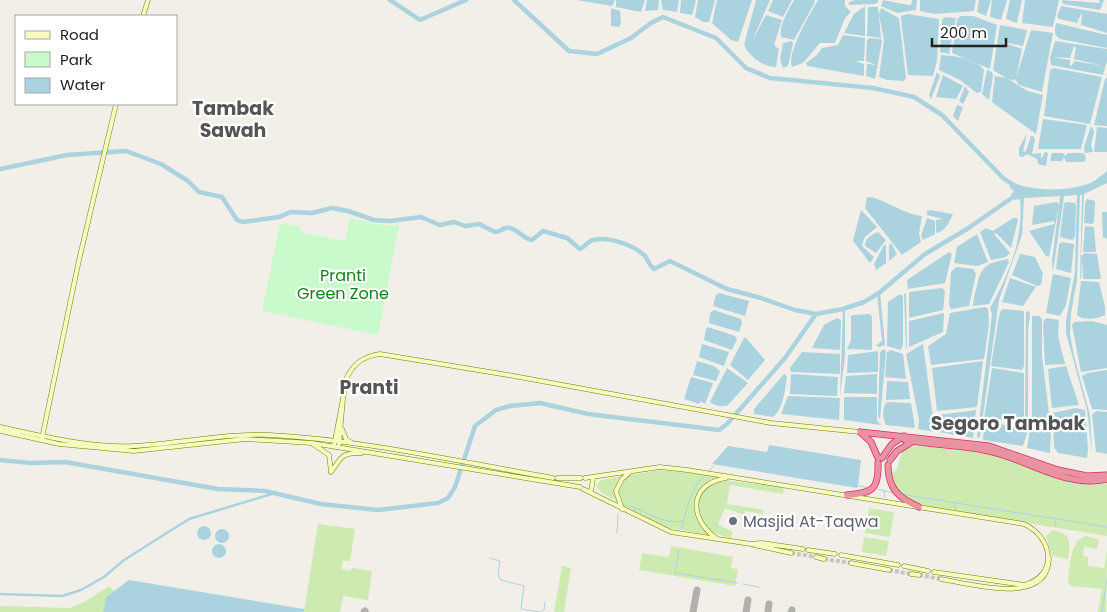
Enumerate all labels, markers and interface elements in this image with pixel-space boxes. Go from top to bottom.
legend [15,15,178,105]
scale bar [932,15,1006,47]
text: 200 m [940,22,987,43]
text: Road [60,24,99,45]
text: Park [60,49,92,70]
text: Water [60,74,106,95]
district label: Tambak Sawah [192,95,274,144]
park label: Pranti Green Zone [297,264,389,305]
district label: Pranti [339,374,399,401]
district label: Segoro Tambak [931,410,1085,437]
place label: Masjid At-Taqwa [743,510,879,533]
marker: Masjid At-Taqwa [727,515,739,527]

